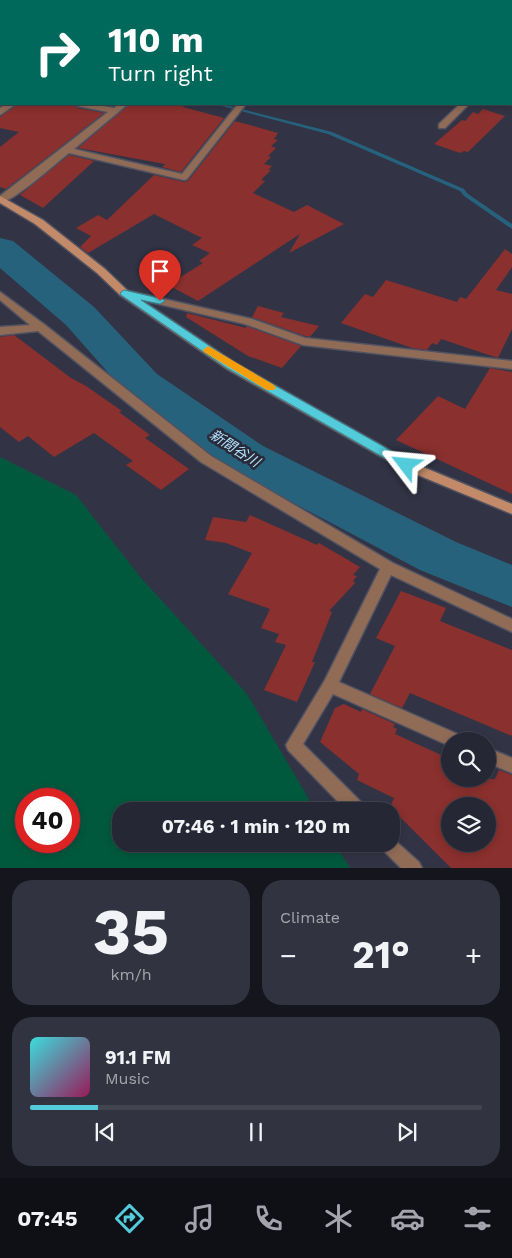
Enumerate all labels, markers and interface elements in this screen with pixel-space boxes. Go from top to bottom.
text: 110 m [108,19,204,61]
icon: right [25,20,90,85]
text: Turn right [108,61,213,86]
pin [139,250,181,301]
icon: arrive [146,257,174,285]
water label: 新間谷川 [207,426,265,471]
position arrow [379,438,431,490]
map controls [441,732,496,852]
button: search [441,732,496,787]
speed limit sign: 40 [15,788,80,853]
button: layers [441,797,496,852]
text: 07:46 · 1 min · 120 m [162,815,350,838]
text: 35 [93,894,169,970]
text: Climate [280,908,340,927]
text: 21° [352,933,410,977]
text: − [280,939,297,972]
text: + [465,939,482,972]
text: km/h [110,965,152,984]
text: 91.1 FM [105,1046,171,1069]
text: Music [105,1069,150,1088]
icon: previous [91,1118,119,1146]
icon: pause [242,1118,270,1146]
icon: next [393,1118,421,1146]
icon: directions [112,1201,147,1236]
icon: music [182,1201,217,1236]
icon: phone [251,1201,286,1236]
icon: climate [321,1201,356,1236]
icon: car [390,1201,425,1236]
icon: filters [460,1201,495,1236]
text: 07:45 [17,1206,78,1231]

